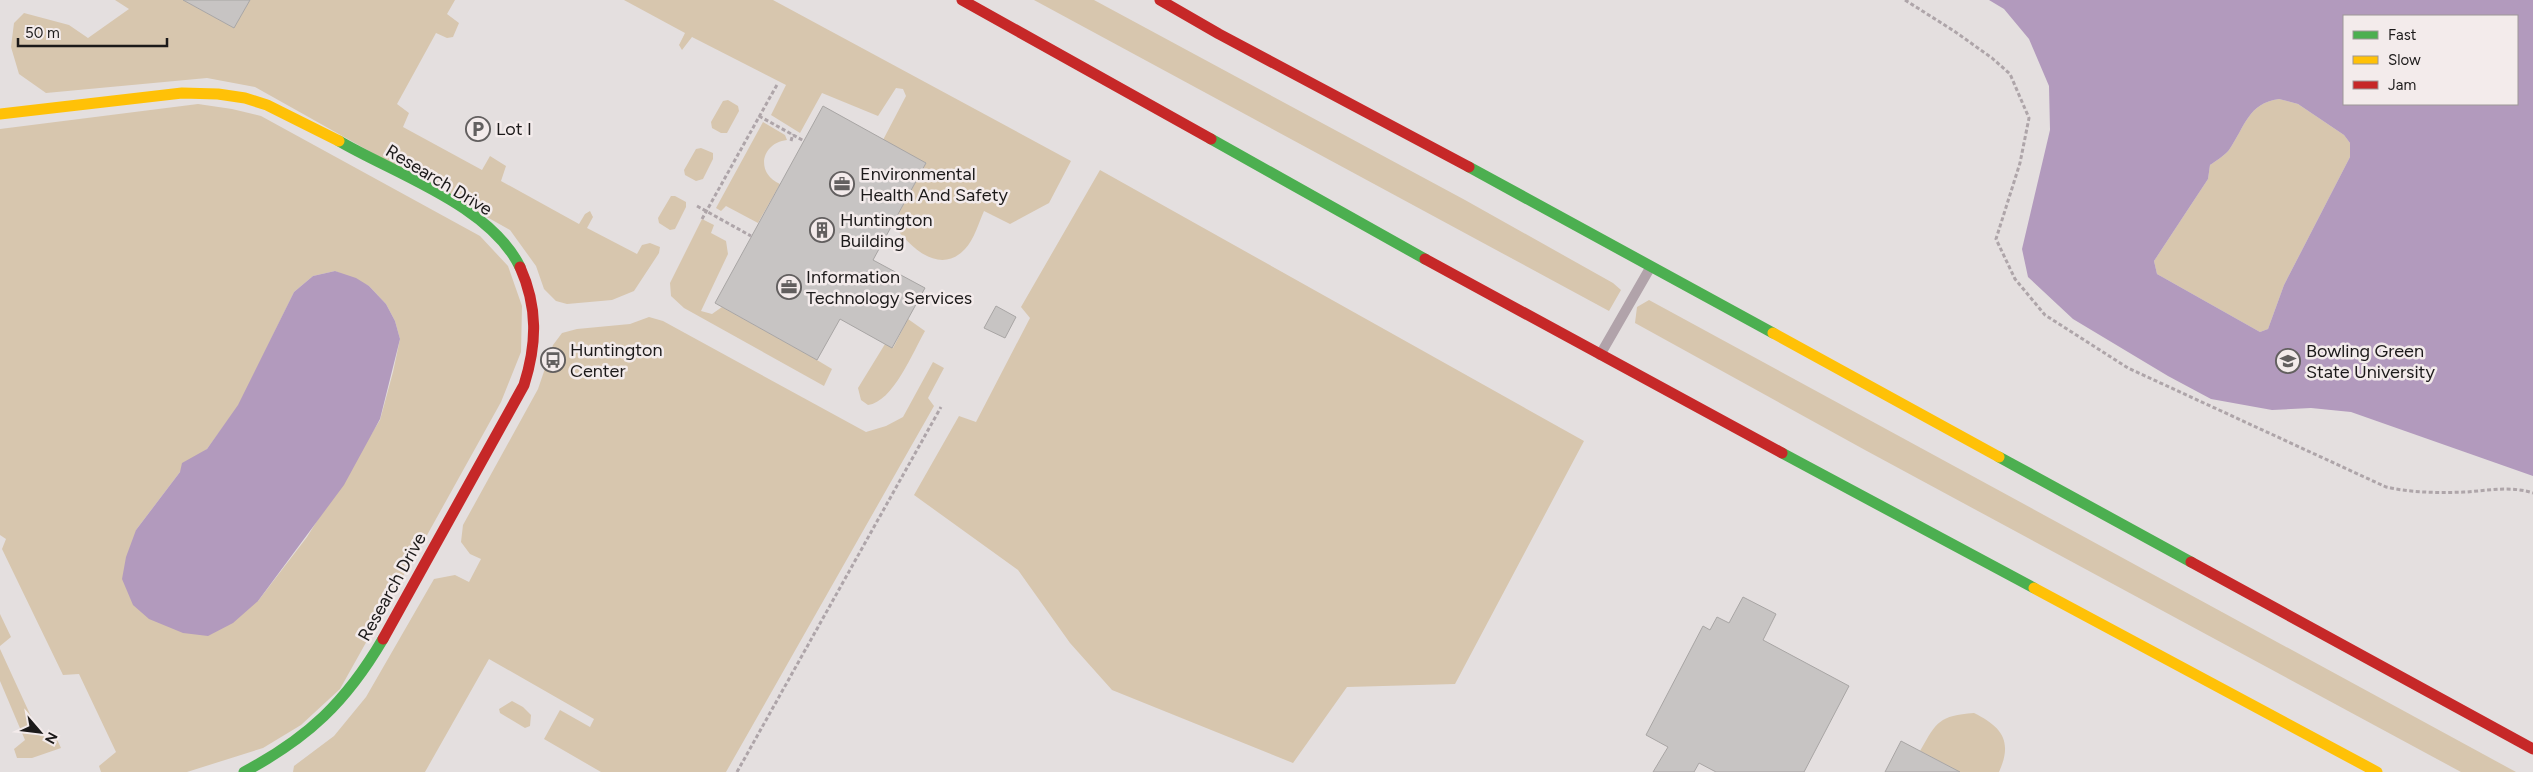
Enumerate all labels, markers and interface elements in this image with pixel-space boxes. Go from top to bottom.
scale bar [18,15,166,47]
legend [2343,15,2518,105]
text: 50 m [25,24,60,42]
text: Fast [2388,26,2417,44]
text: Slow [2388,51,2421,69]
text: Jam [2388,76,2416,94]
parking icon: Lot I [465,116,491,142]
place label: Lot I [496,118,532,140]
street label: Research Drive [382,140,496,221]
place label: Environmental Health And Safety [860,163,1008,206]
office icon: Environmental Health And Safety [829,171,855,197]
place label: Huntington Building [840,209,932,252]
building icon: Huntington Building [809,217,835,243]
place label: Information Technology Services [806,266,972,309]
office icon: Information Technology Services [776,274,802,300]
place label: Huntington Center [570,339,662,382]
place label: Bowling Green State University [2306,340,2435,383]
bus stop icon: Huntington Center [540,347,566,373]
school or university icon: Bowling Green State University [2275,348,2301,374]
street label: Research Drive [353,529,431,645]
north arrow [15,707,65,757]
text: N [41,729,61,747]

